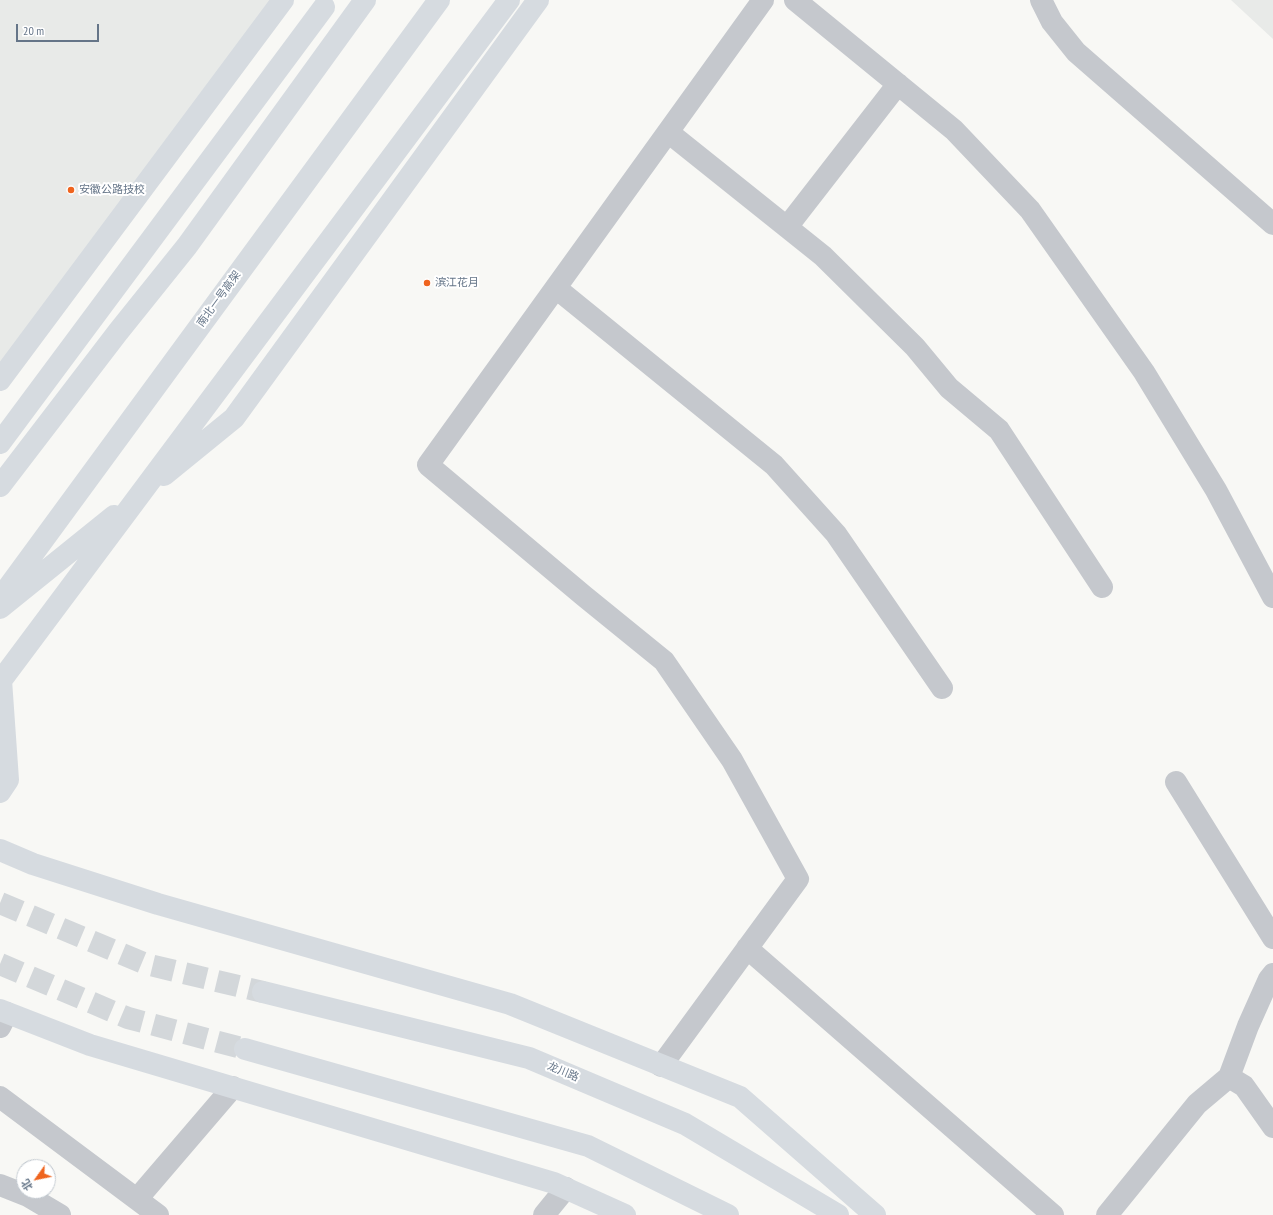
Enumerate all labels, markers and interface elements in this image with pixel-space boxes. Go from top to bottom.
scale bar [18,16,101,42]
text: 20 m [23,23,44,38]
place label: 安徽公路技校 [79,183,145,197]
marker: 安徽公路技校 [66,185,76,195]
street label: 南北一号高架 [194,268,244,330]
place label: 滨江花月 [435,276,479,290]
marker: 滨江花月 [422,278,432,288]
street label: 龙川路 [545,1059,581,1085]
north arrow [16,1159,56,1199]
text: 北 [18,1177,36,1193]

